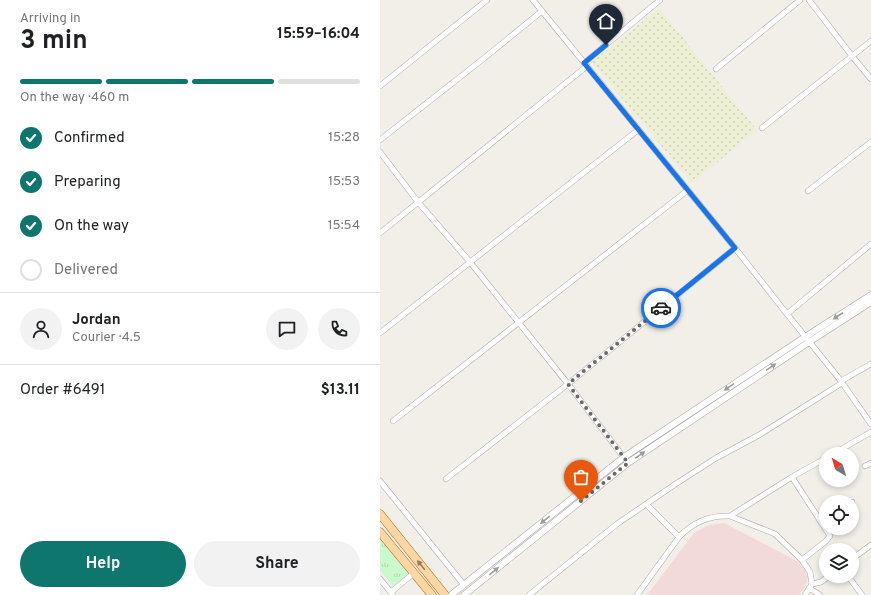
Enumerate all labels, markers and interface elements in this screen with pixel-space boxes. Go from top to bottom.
pin [589,4,623,45]
icon: home [595,10,617,32]
text: Arriving in [20,11,81,27]
text: 3 min [20,25,88,58]
text: 15:59–16:04 [277,25,360,44]
text: On the way · 460 m [20,90,129,106]
icon: check [20,127,42,149]
text: Confirmed [54,129,125,148]
text: 15:28 [328,130,360,146]
icon: check [20,171,42,193]
text: Preparing [54,173,121,192]
text: 15:53 [328,174,360,190]
icon: check [20,215,42,237]
text: On the way [54,217,129,236]
text: 15:54 [328,218,360,234]
text: Delivered [54,261,118,280]
courier [641,288,681,328]
icon: car [650,297,672,319]
button: person [20,308,62,350]
button: chat [266,308,308,350]
button: phone [318,308,360,350]
text: Jordan [72,311,121,330]
one-way arrow [833,312,843,320]
text: Courier · 4.5 [72,330,141,346]
one-way arrow [766,363,777,371]
text: Order #6491 [20,381,105,400]
text: $13.11 [321,381,360,400]
one-way arrow [724,383,735,391]
north arrow [819,447,859,487]
map controls [819,447,859,583]
one-way arrow [635,451,645,459]
pin [564,460,598,501]
icon: bag [570,466,592,488]
button: locate [819,495,859,535]
one-way arrow [539,516,550,525]
button: Help [20,541,186,587]
button: Share [194,541,360,587]
button: layers [819,543,859,583]
one-way arrow [416,559,425,570]
one-way arrow [489,566,500,575]

